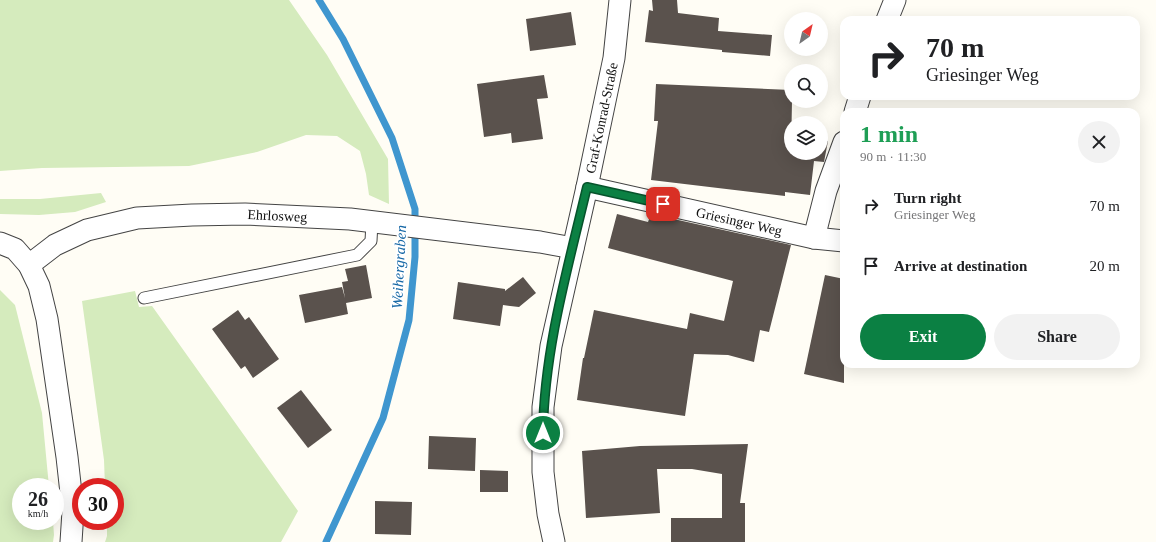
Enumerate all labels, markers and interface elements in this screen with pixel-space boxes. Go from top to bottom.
north arrow [784,12,828,56]
map controls [784,12,828,160]
icon: right [860,32,912,84]
text: 70 m [926,32,984,63]
street label: Graf-Konrad-Straße [583,61,620,175]
button: search [784,64,828,108]
text: Griesinger Weg [926,65,1039,85]
button: layers [784,116,828,160]
text: 1 min [860,121,918,147]
button: close [1078,121,1120,163]
text: 90 m · 11:30 [860,149,926,164]
pin [646,187,680,221]
text: Turn right [894,190,961,206]
icon: arrive [652,193,674,215]
icon: right [860,195,882,217]
text: 70 m [1090,198,1120,214]
street label: Griesinger Weg [695,204,784,238]
street label: Ehrlosweg [247,207,308,224]
text: Griesinger Weg [894,207,975,222]
water label: Weihergraben [389,225,409,309]
icon: arrive [860,255,882,277]
text: Arrive at destination [894,258,1027,274]
text: 20 m [1090,258,1120,274]
button: Exit [860,314,986,360]
button: Share [994,314,1120,360]
position arrow [522,412,564,454]
speed limit sign: 30 [72,478,124,530]
text: 26 [28,488,48,510]
text: km/h [28,508,48,519]

